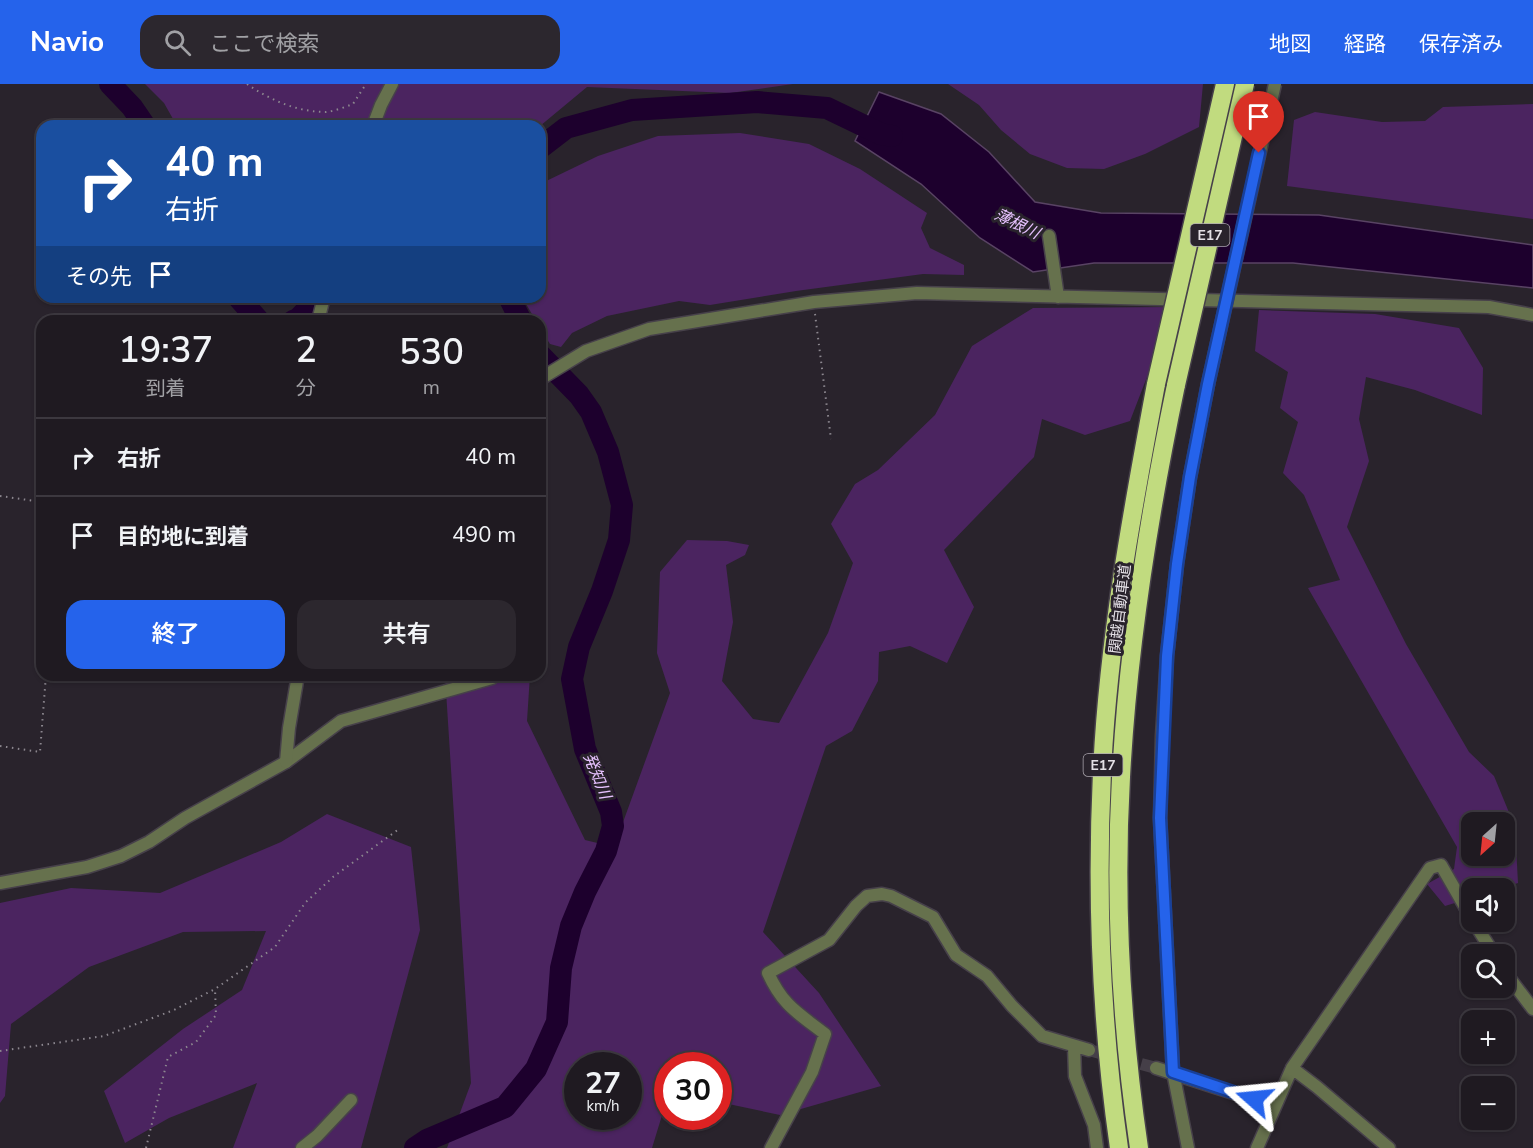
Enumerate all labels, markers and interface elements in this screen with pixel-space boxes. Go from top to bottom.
search box [140,15,560,69]
text: Navio [30,23,104,61]
icon: search [161,26,194,59]
text: ここで検索 [209,29,319,59]
text: 地図 [1269,30,1311,58]
text: 経路 [1344,30,1386,58]
text: 保存済み [1419,30,1503,58]
pin [1233,91,1284,153]
icon: arrive [1242,100,1275,133]
text: 40 m [165,134,264,191]
icon: right [66,144,144,222]
text: 右折 [165,192,219,229]
water label: 薄根川 [991,204,1045,245]
road number: E17 [1190,224,1230,246]
icon: arrive [144,258,177,291]
text: その先 [66,262,132,292]
text: 19:37 [118,326,213,375]
text: 2 [295,326,317,375]
text: 530 [399,328,464,377]
text: m [423,374,440,401]
text: 到着 [146,375,186,402]
text: 分 [296,375,316,402]
icon: right [66,441,99,474]
text: 40 m [465,442,516,472]
text: 右折 [117,444,161,474]
icon: arrive [66,519,99,552]
text: 490 m [452,520,516,550]
text: 目的地に到着 [117,522,249,552]
street label: 関越自動車道 [1105,563,1135,655]
button: 終了 [66,600,285,669]
button: 共有 [297,600,516,669]
water label: 発知川 [578,750,617,804]
road number: E17 [1084,754,1122,776]
north arrow [1461,812,1515,866]
map controls [1461,812,1515,1130]
button: sound [1461,878,1515,932]
button: search [1461,944,1515,998]
button: + [1461,1010,1515,1064]
speed limit sign: 30 [654,1052,732,1130]
text: 27 [585,1063,621,1104]
position arrow [1222,1067,1286,1131]
button: − [1461,1076,1515,1130]
text: km/h [586,1096,620,1116]

